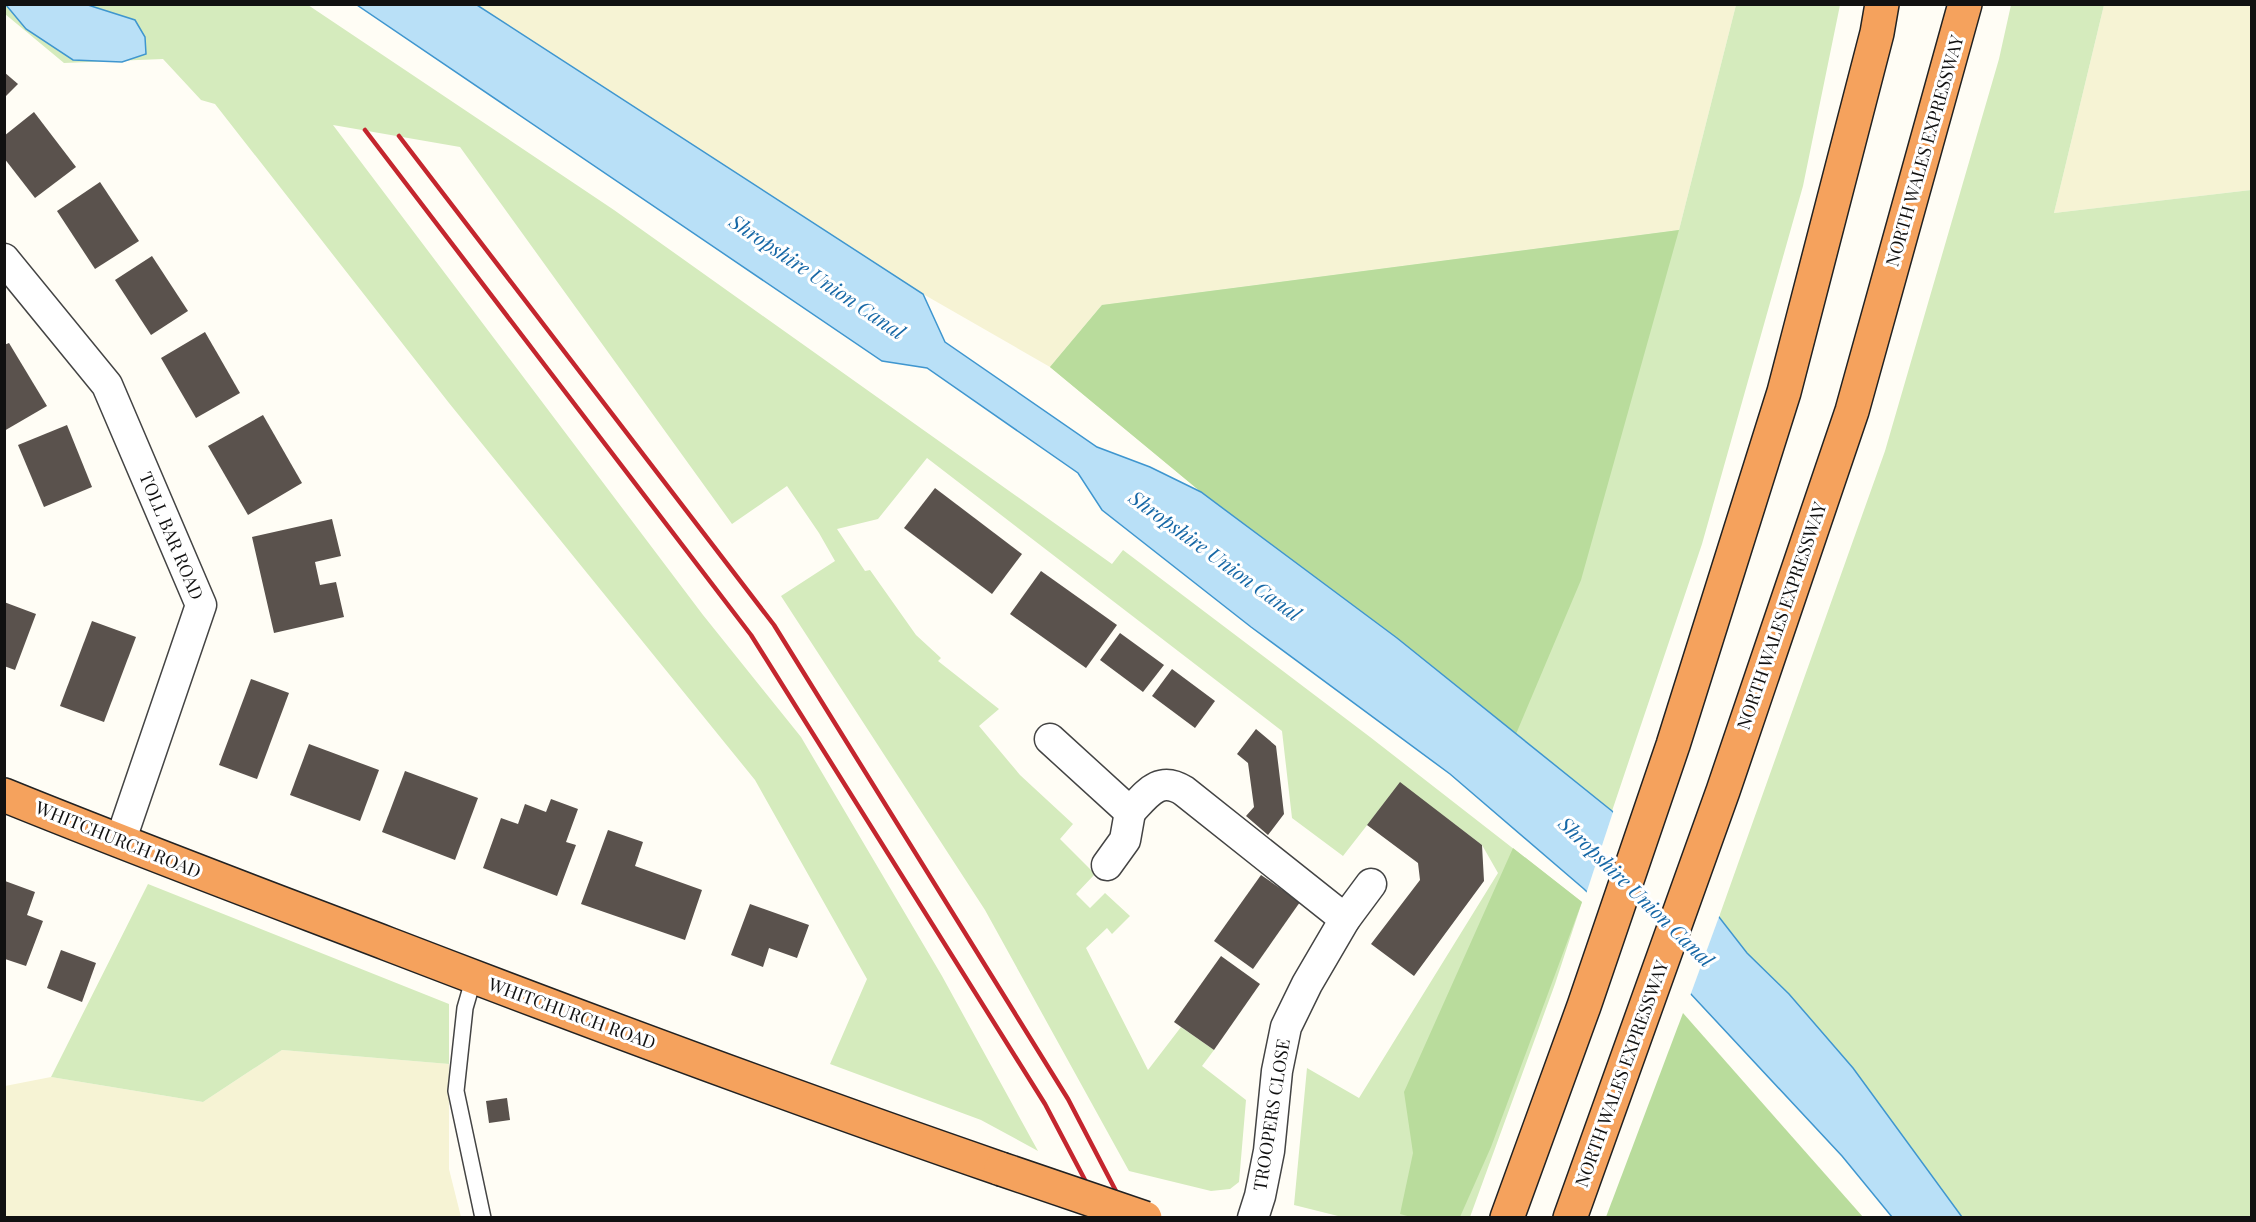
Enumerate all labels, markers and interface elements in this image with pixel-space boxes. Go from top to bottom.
street label: NORTH WALES EXPRESSWAY [1880,32,1969,269]
water label: Shropshire Union Canal [724,206,912,345]
street label: TOLL BAR ROAD [134,468,210,603]
water label: Shropshire Union Canal [1124,483,1308,627]
street label: NORTH WALES EXPRESSWAY [1731,498,1831,733]
street label: WHITCHURCH ROAD [31,795,205,883]
water label: Shropshire Union Canal [1553,809,1722,973]
street label: NORTH WALES EXPRESSWAY [1569,957,1673,1190]
street label: WHITCHURCH ROAD [484,971,659,1054]
street label: TROOPERS CLOSE [1247,1037,1295,1193]

